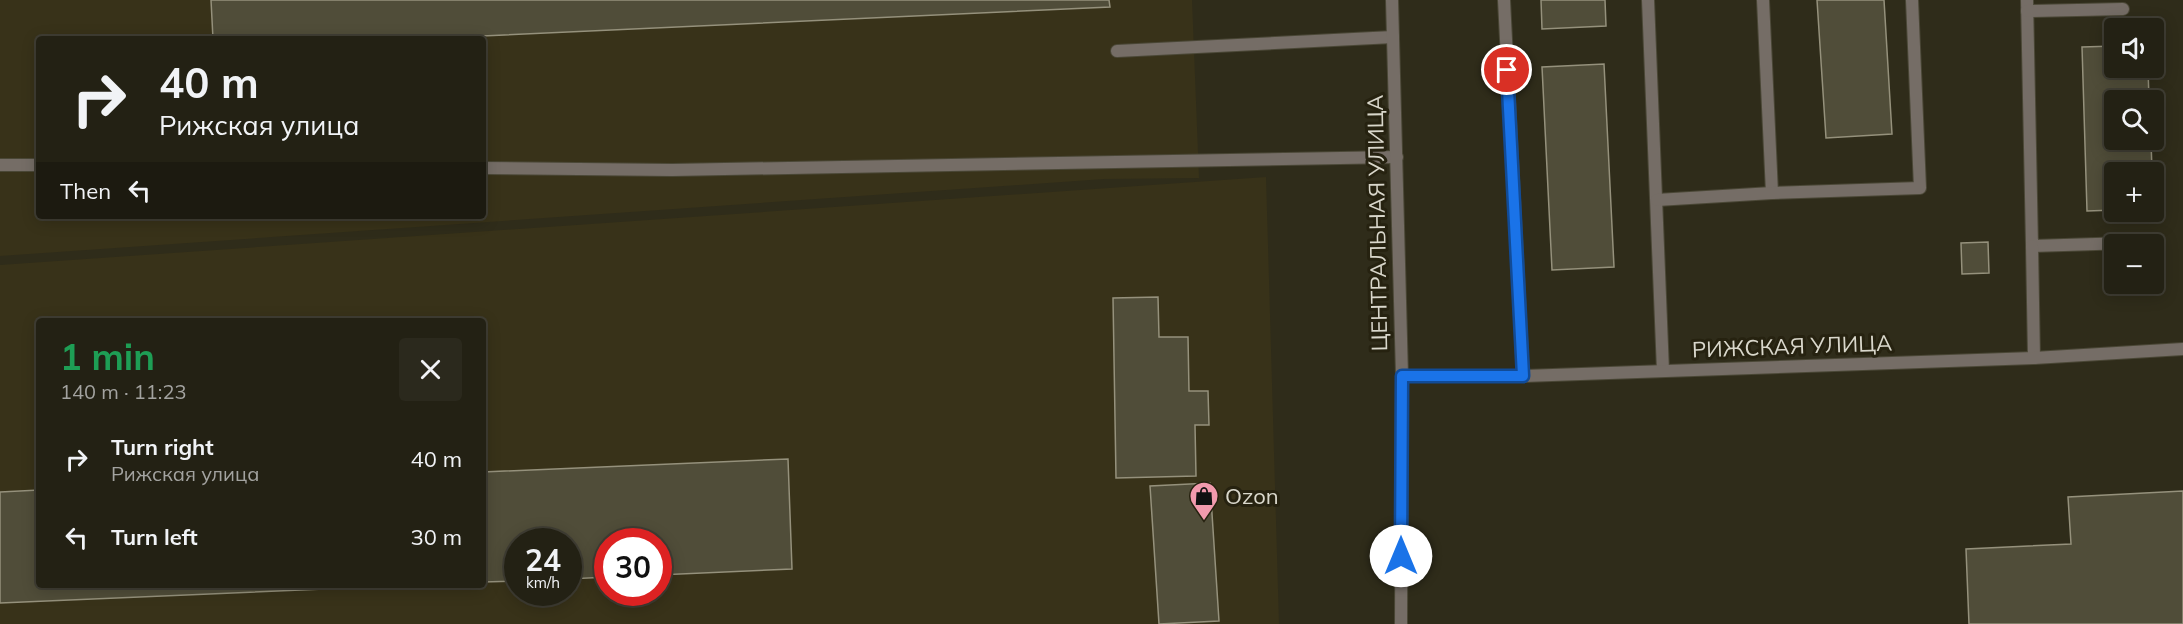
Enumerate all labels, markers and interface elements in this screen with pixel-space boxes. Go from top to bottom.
map controls [2104,18,2164,294]
button: sound [2104,18,2164,78]
pin [1481,44,1532,95]
icon: arrive [1490,53,1523,86]
text: 40 m [159,56,259,109]
icon: right [60,60,138,138]
button: search [2104,90,2164,150]
street label: ЦЕНТРАЛЬНАЯ УЛИЦА [1361,94,1393,352]
text: Рижская улица [159,108,359,142]
button: + [2104,162,2164,222]
icon: left [123,174,156,207]
text: Then [60,177,111,205]
button: − [2104,234,2164,294]
street label: РИЖСКАЯ УЛИЦА [1691,329,1893,363]
text: 1 min [60,334,155,379]
button: close [399,338,462,401]
text: 140 m · 11:23 [60,379,186,404]
text: Turn right [111,433,214,461]
icon: right [60,443,93,476]
text: 40 m [411,445,462,473]
text: Рижская улица [111,461,259,486]
shop icon: Ozon [1188,480,1220,522]
place label: Ozon [1225,482,1279,510]
icon: left [60,521,93,554]
text: Turn left [111,523,198,551]
text: 30 m [411,523,462,551]
position arrow [1369,524,1433,588]
speed limit sign: 30 [594,528,672,606]
text: 24 [525,541,561,579]
text: km/h [526,573,560,592]

